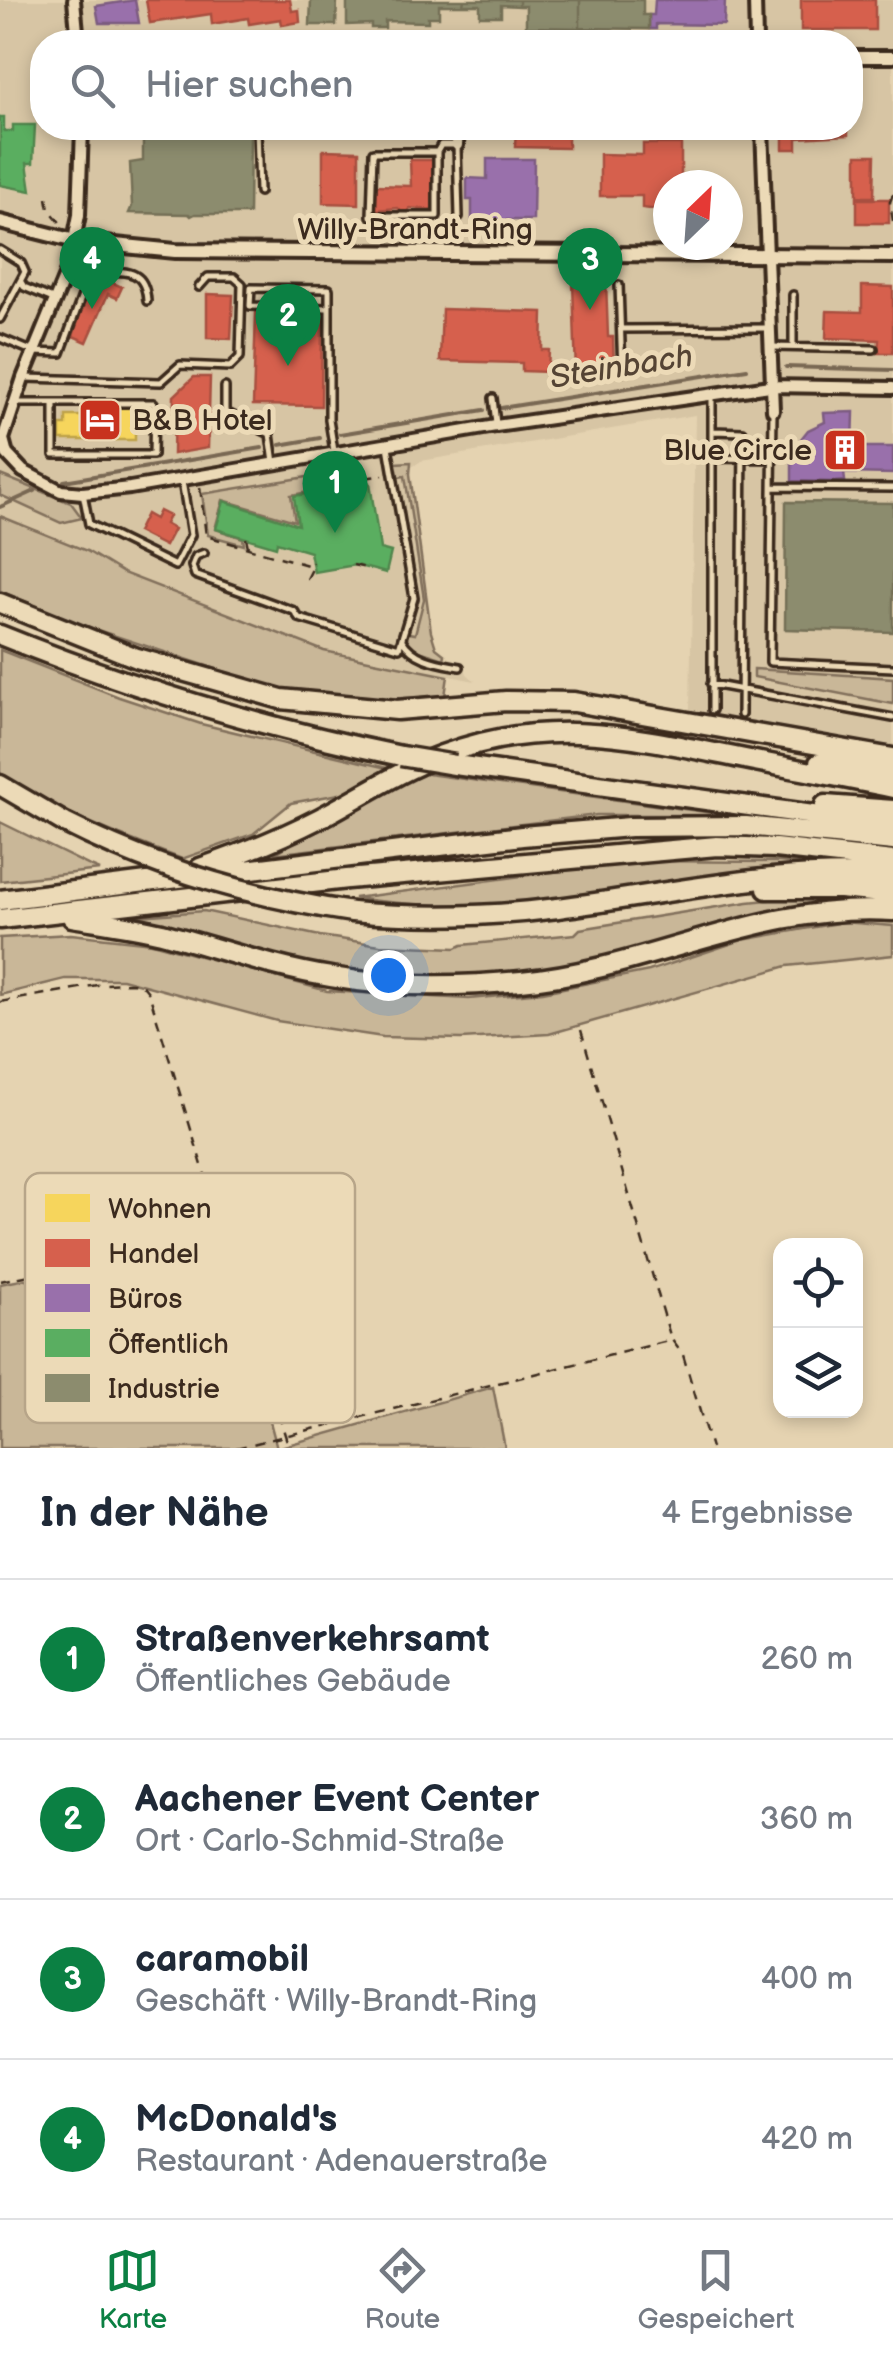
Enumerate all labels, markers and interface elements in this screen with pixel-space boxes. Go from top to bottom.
search box [30,30,863,140]
icon: search [65,58,120,113]
text: Hier suchen [145,63,353,108]
north arrow [653,170,743,260]
street label: Willy-Brandt-Ring [297,212,533,248]
pin: 4 [59,226,124,309]
pin: 3 [558,228,622,310]
pin: 2 [256,284,320,366]
water label: Steinbach [547,337,695,398]
hotel icon: B&B Hotel [77,397,123,443]
place label: B&B Hotel [132,403,273,439]
building icon: Blue Circle [822,427,868,473]
place label: Blue Circle [663,433,812,469]
pin: 1 [302,450,368,533]
your location [363,950,414,1001]
legend [25,1173,355,1423]
text: Wohnen [108,1193,212,1226]
text: Handel [108,1238,199,1271]
map controls [773,1238,863,1418]
button: locate [773,1238,863,1328]
text: Büros [108,1283,182,1316]
text: Öffentlich [108,1327,229,1361]
button: layers [773,1328,863,1418]
text: Industrie [108,1373,220,1406]
text: In der Nähe [40,1488,269,1539]
text: 4 Ergebnisse [661,1494,853,1533]
text: Straßenverkehrsamt [135,1617,489,1662]
text: 1 [66,1640,79,1679]
text: 260 m [761,1640,853,1679]
text: Öffentliches Gebäude [135,1662,451,1701]
text: Aachener Event Center [135,1777,539,1822]
text: 2 [63,1800,82,1839]
text: 360 m [760,1800,853,1839]
text: Ort · Carlo-Schmid-Straße [135,1822,504,1861]
text: caramobil [135,1937,309,1982]
text: 3 [63,1960,82,1999]
text: 400 m [761,1960,853,1999]
text: Geschäft · Willy-Brandt-Ring [135,1982,537,2021]
text: McDonald's [135,2097,337,2142]
text: 4 [63,2120,82,2159]
text: 420 m [761,2120,853,2159]
text: Restaurant · Adenauerstraße [135,2142,547,2181]
tab: Karte [99,2243,167,2336]
tab: Route [365,2243,440,2336]
tab: Gespeichert [637,2243,794,2336]

